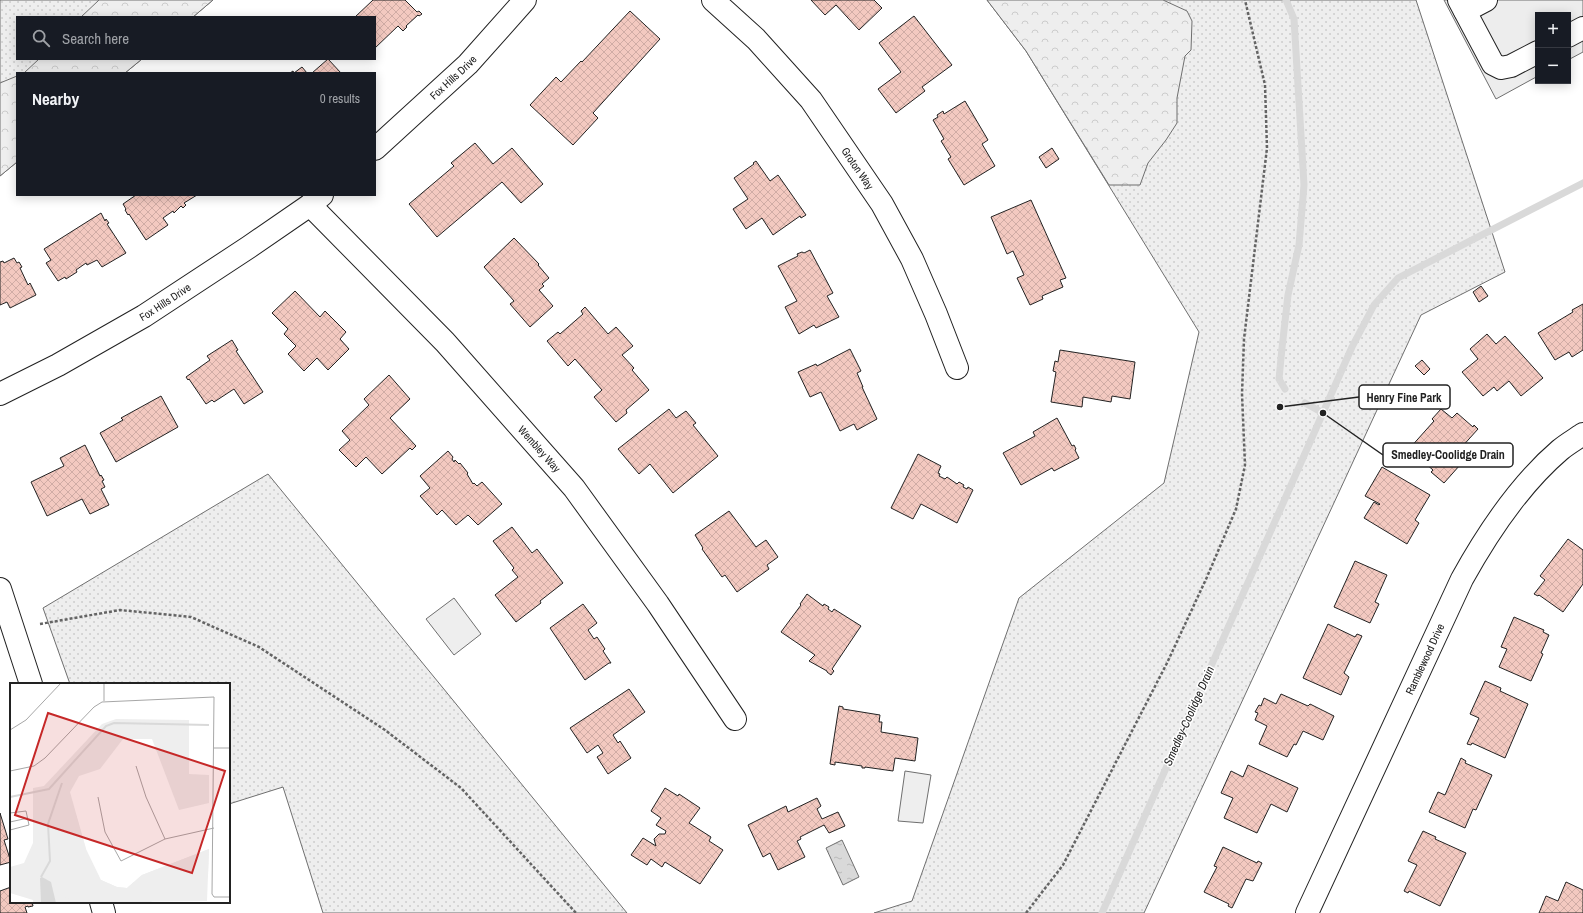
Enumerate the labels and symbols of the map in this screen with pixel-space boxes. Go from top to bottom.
street label: Fox Hills Drive [427,52,479,102]
street label: Groton Way [838,145,877,193]
street label: Fox Hills Drive [137,280,193,324]
callout: Henry Fine Park [1359,385,1450,409]
text: Henry Fine Park [1367,390,1442,406]
street label: Wembley Way [515,423,564,476]
callout: Smedley-Coolidge Drain [1383,443,1513,467]
text: Smedley-Coolidge Drain [1391,447,1505,463]
street label: Ramblewood Drive [1402,621,1447,697]
water label: Smedley-Coolidge Drain [1160,664,1218,768]
inset map [10,683,230,903]

